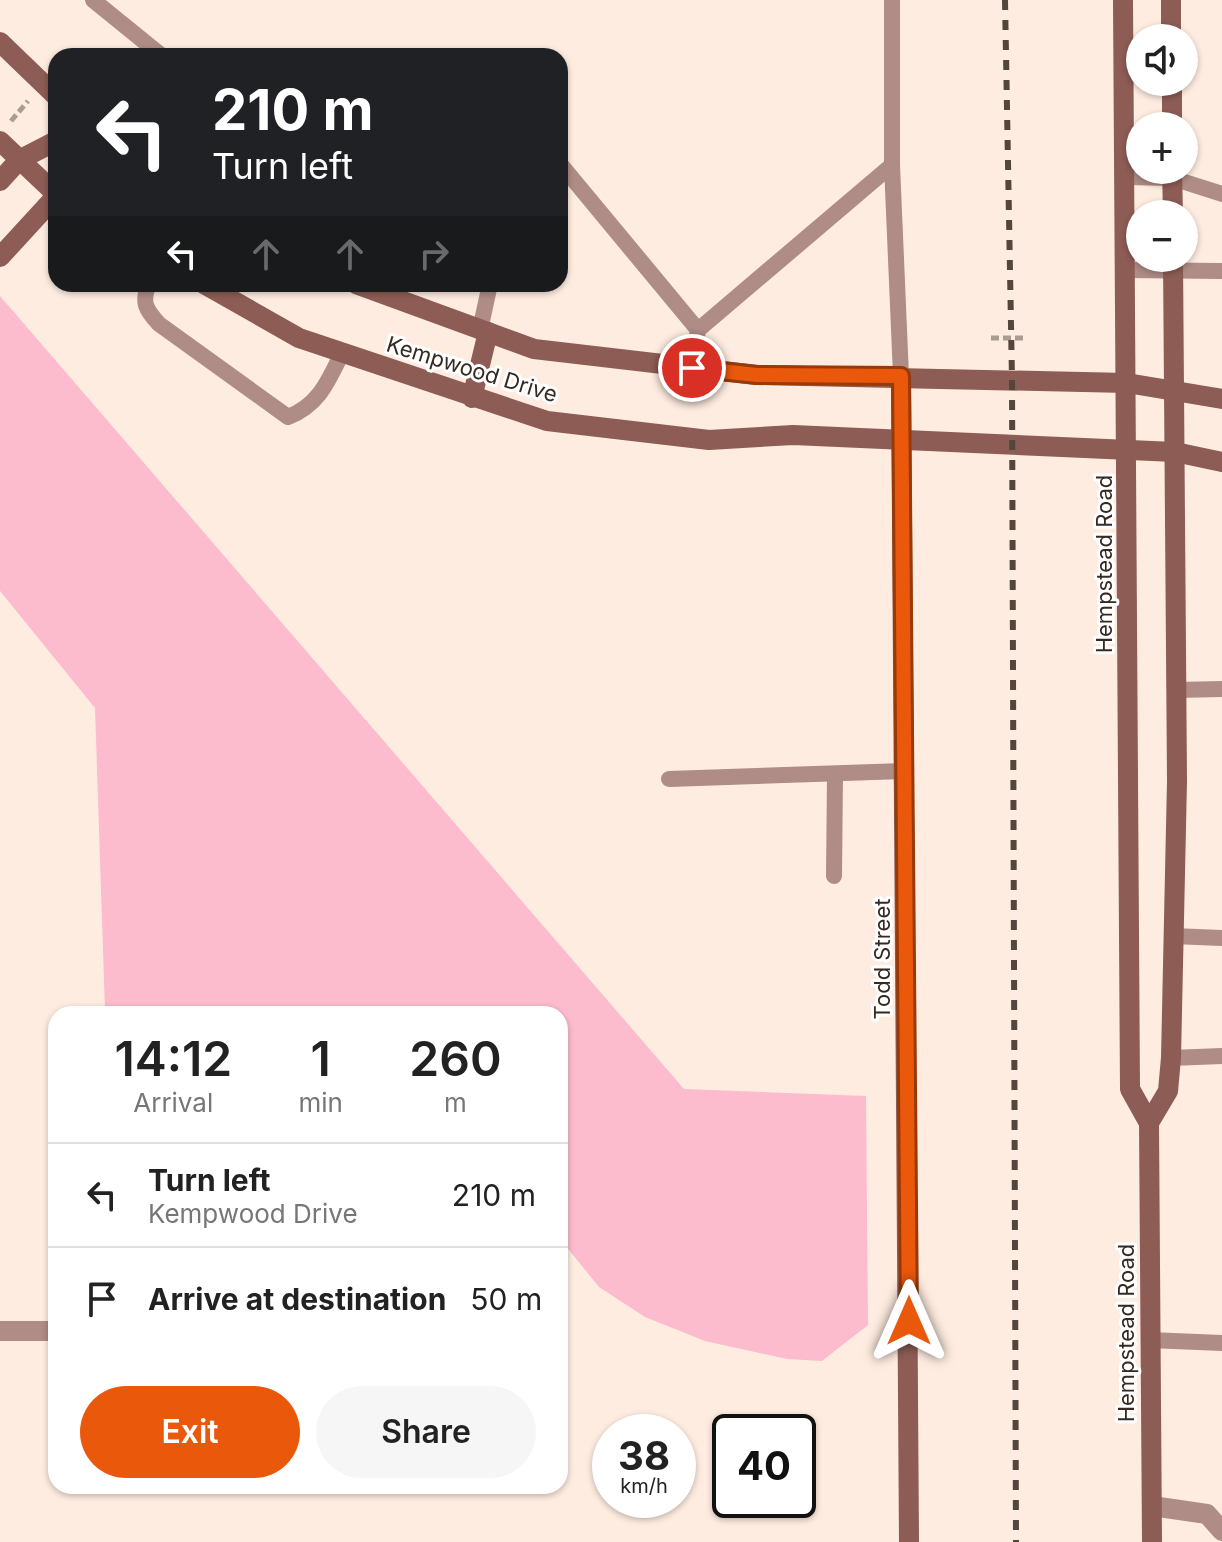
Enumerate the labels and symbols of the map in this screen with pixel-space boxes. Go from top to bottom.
street label: Kempwood Drive [383,331,561,407]
pin [658,334,726,402]
street label: Hempstead Road [1091,475,1117,653]
street label: Todd Street [869,899,895,1019]
street label: Hempstead Road [1113,1244,1139,1422]
position arrow [867,1279,951,1363]
speed limit sign: 40 [712,1414,816,1518]

